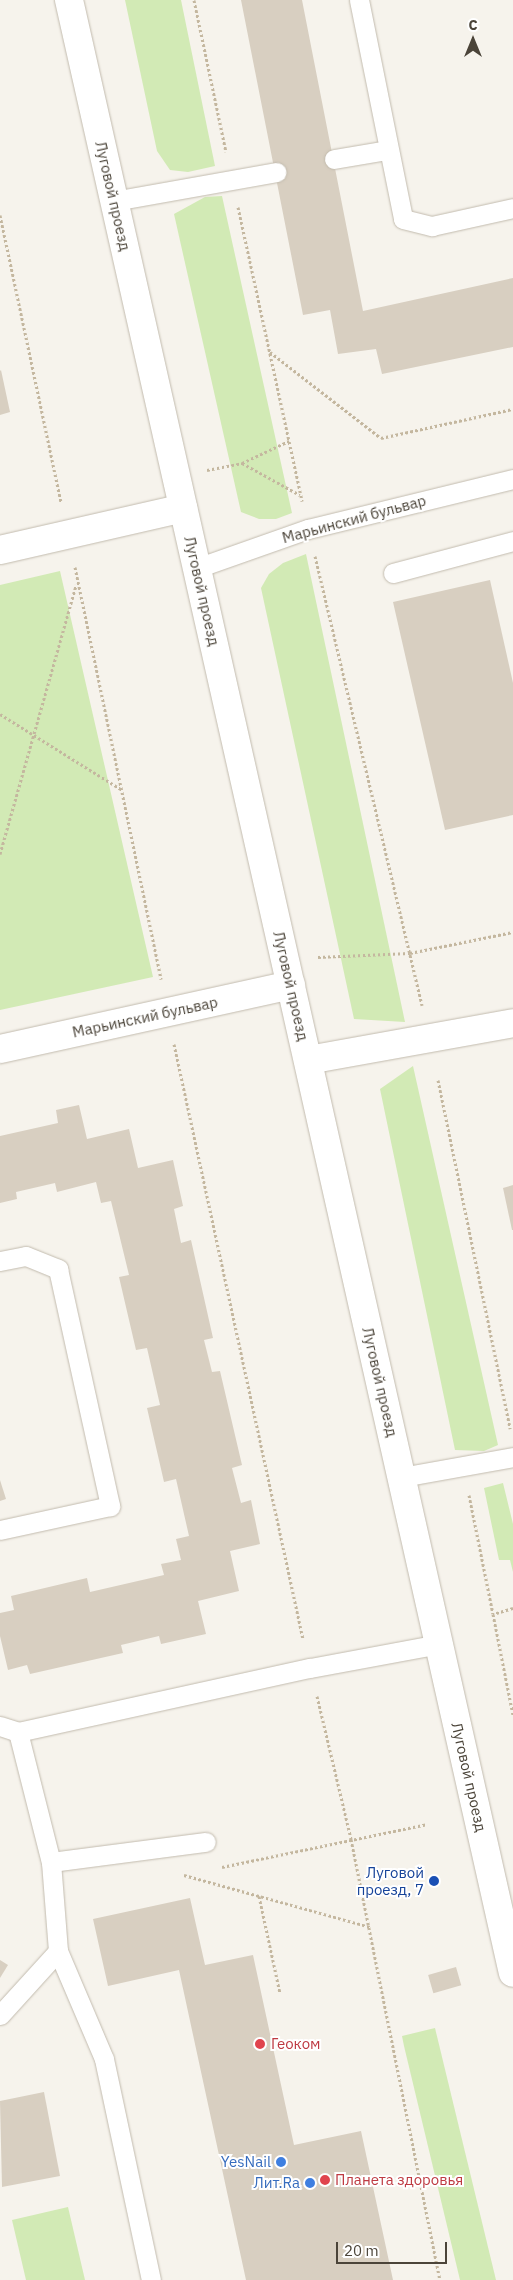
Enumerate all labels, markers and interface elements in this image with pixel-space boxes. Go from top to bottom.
north arrow [448,15,498,65]
text: С [468,16,478,34]
street label: Луговой проезд [92,139,134,253]
street label: Марьинский бульвар [280,491,428,547]
street label: Луговой проезд [181,534,223,648]
street label: Луговой проезд [270,929,312,1043]
street label: Марьинский бульвар [71,993,219,1041]
street label: Луговой проезд [359,1325,401,1439]
street label: Луговой проезд [448,1720,490,1834]
place label: Луговой проезд, 7 [357,1863,424,1898]
marker: Луговой проезд, 7 [428,1875,440,1887]
place label: Геоком [271,2035,320,2053]
marker: Геоком [253,2037,267,2051]
place label: YesNail [221,2153,271,2171]
marker: YesNail [275,2156,287,2168]
place label: Планета здоровья [335,2171,463,2189]
place label: Лит.Ra [254,2174,300,2192]
marker: Планета здоровья [319,2174,331,2186]
marker: Лит.Ra [304,2177,316,2189]
scale bar [338,2232,449,2264]
text: 20 m [344,2241,379,2260]

